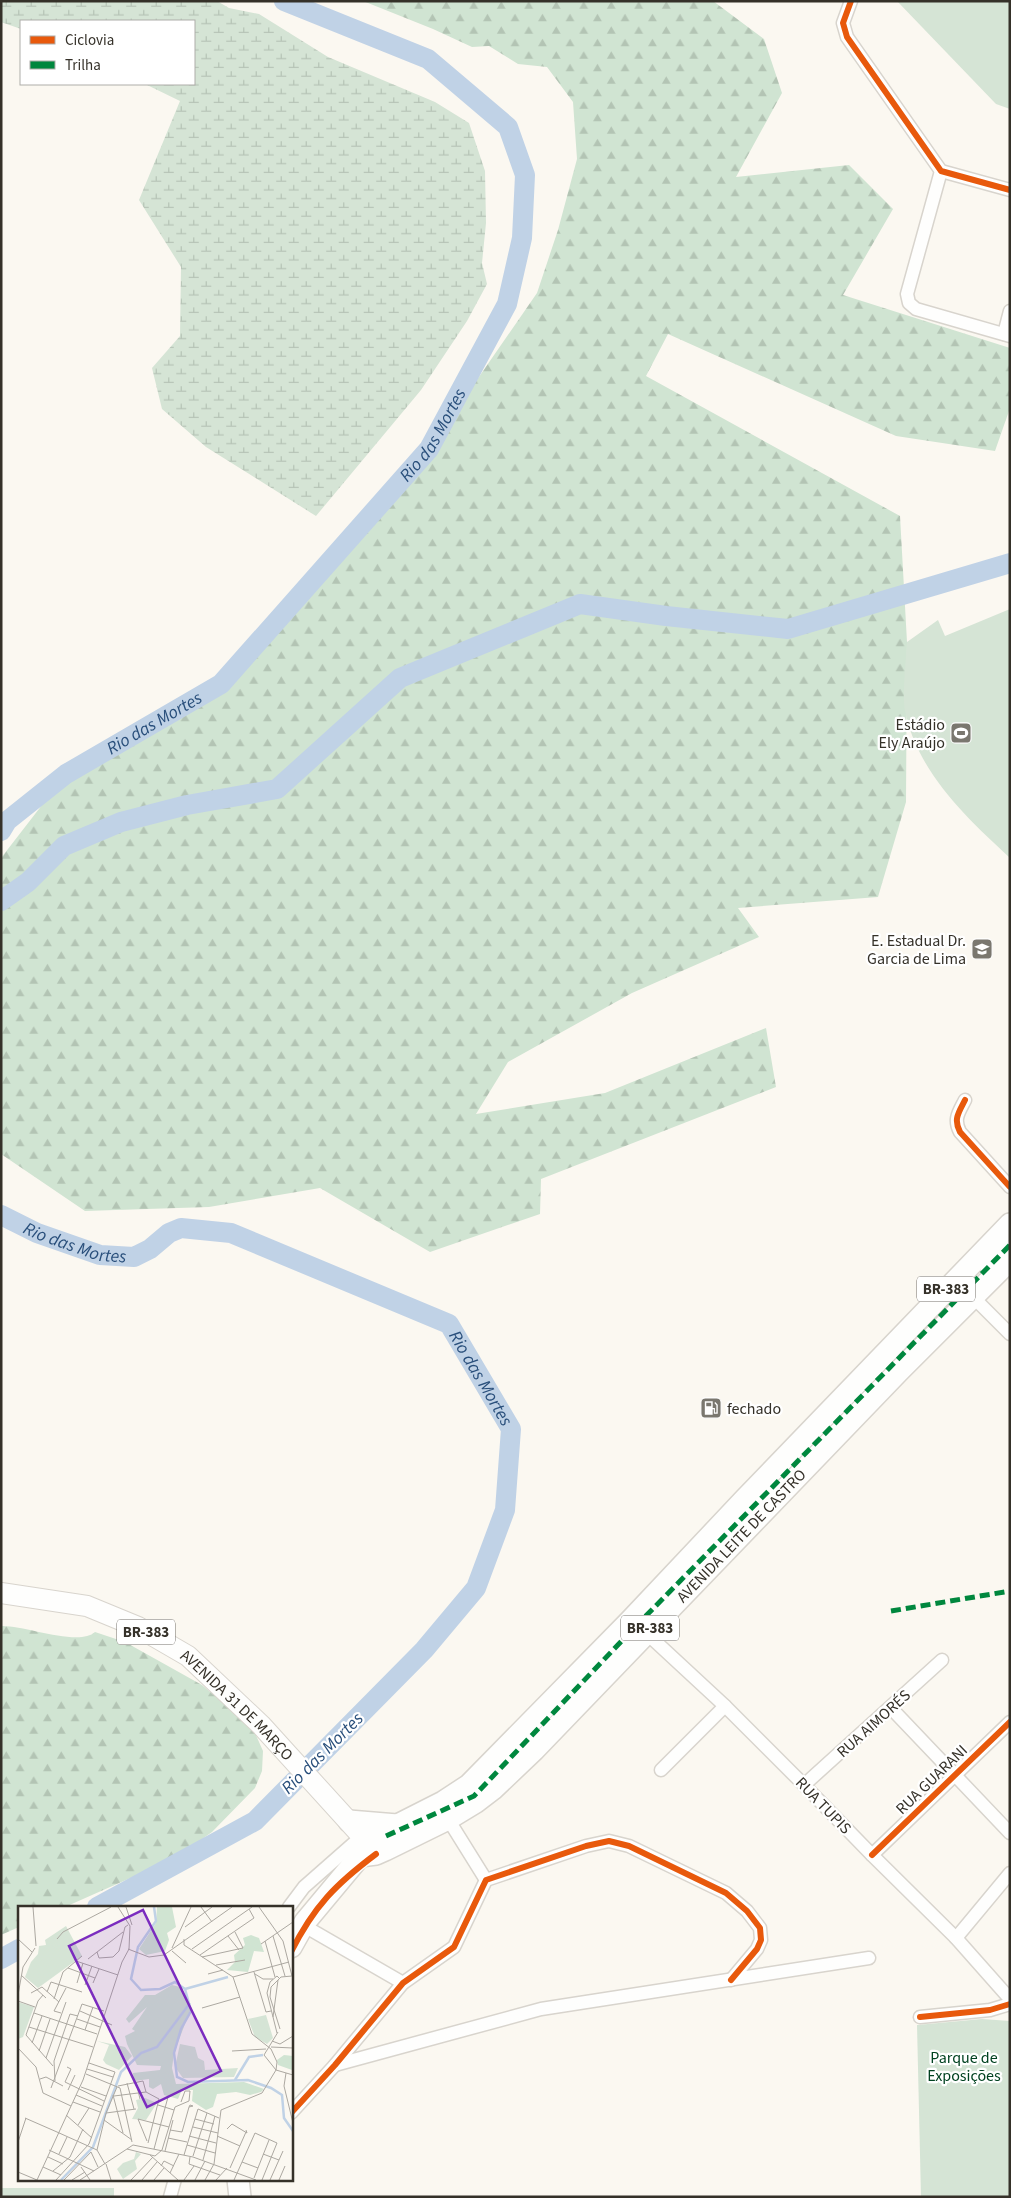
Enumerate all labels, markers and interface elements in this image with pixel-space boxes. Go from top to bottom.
legend [20,20,195,85]
text: Ciclovia [65,30,114,51]
text: Trilha [65,55,101,76]
water label: Rio das Mortes [394,384,472,487]
water label: Rio das Mortes [102,686,207,761]
place label: Estádio Ely Araújo [879,714,945,754]
sports icon: Estádio Ely Araújo [949,721,973,745]
place label: E. Estadual Dr. Garcia de Lima [867,930,966,970]
school or university icon: E. Estadual Dr. Garcia de Lima [970,937,994,961]
water label: Rio das Mortes [19,1216,127,1270]
road number: BR-383 [917,1276,975,1302]
water label: Rio das Mortes [443,1326,518,1431]
fuel station icon: fechado [699,1396,723,1420]
place label: fechado [727,1398,781,1420]
street label: AVENIDA LEITE DE CASTRO [672,1464,811,1608]
road number: BR-383 [621,1616,679,1640]
road number: BR-383 [117,1620,175,1644]
street label: AVENIDA 31 DE MARÇO [177,1644,298,1766]
street label: RUA AIMORÉS [832,1685,915,1763]
water label: Rio das Mortes [276,1707,369,1800]
street label: RUA GUARANI [891,1740,972,1820]
street label: RUA TUPIS [790,1772,856,1839]
inset map [18,1906,292,2180]
park label: Parque de Exposições [927,2047,1001,2087]

